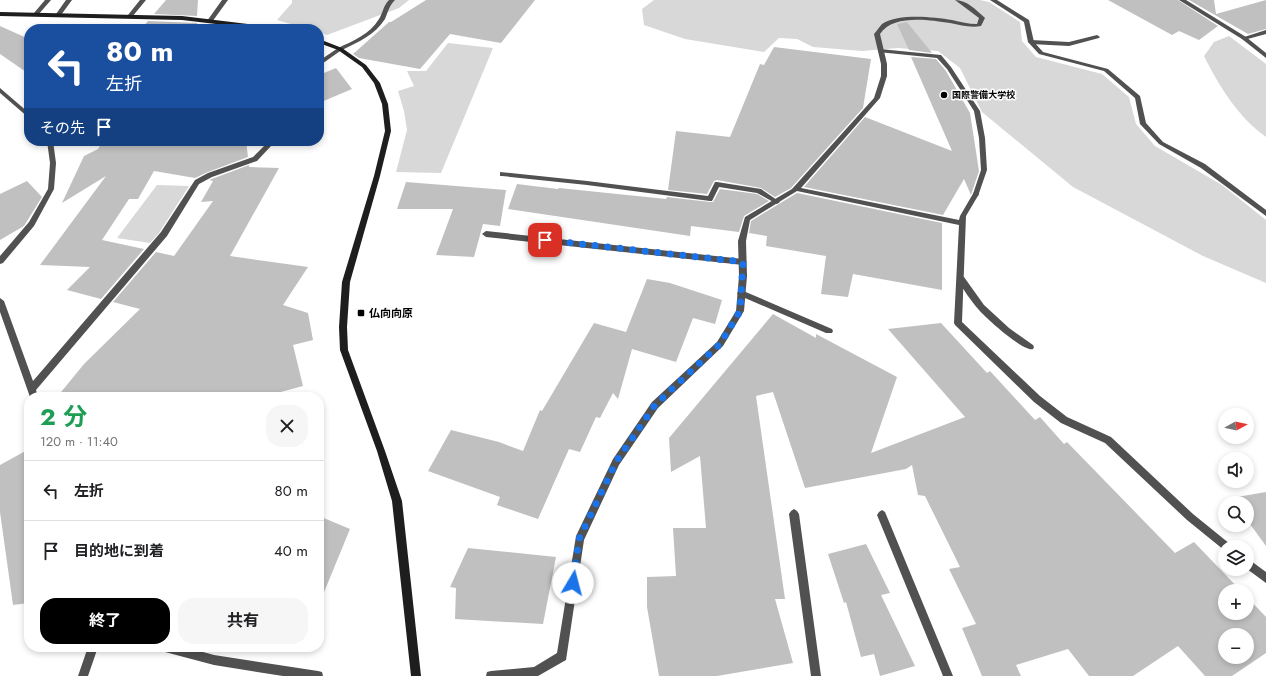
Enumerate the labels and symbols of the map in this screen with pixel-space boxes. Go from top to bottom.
place label: 国際警備大学校 [952,88,1016,101]
marker: 国際警備大学校 [939,90,949,100]
pin [528,223,562,257]
place label: 仏向向原 [369,305,413,321]
marker: 仏向向原 [356,308,366,318]
north arrow [1218,408,1254,444]
position arrow [552,562,594,604]

